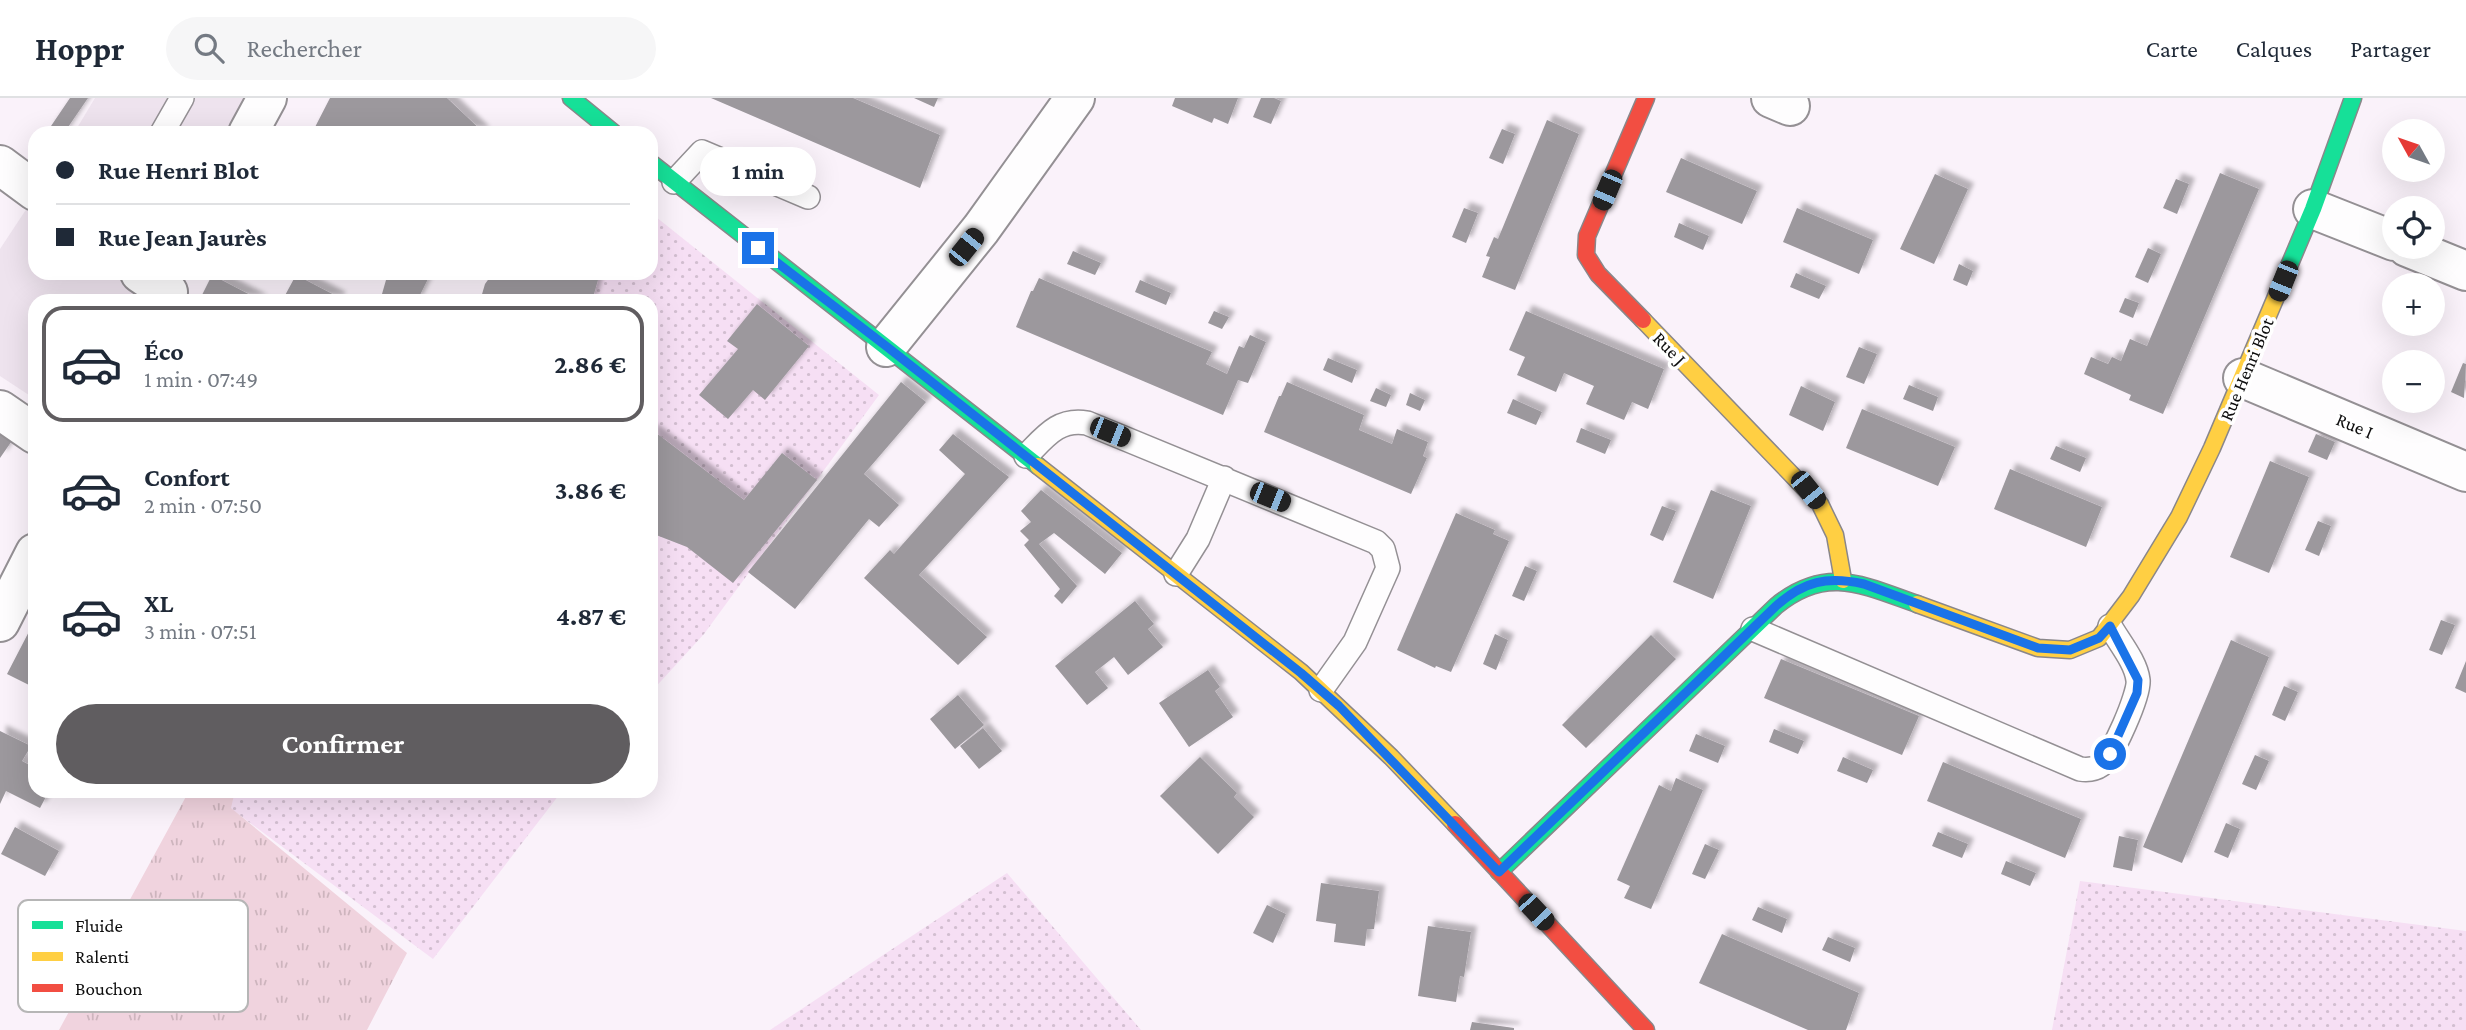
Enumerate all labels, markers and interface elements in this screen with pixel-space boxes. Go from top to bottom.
search box [166,17,656,80]
icon: search [190,29,228,67]
text: Hoppr [35,30,124,67]
text: Rechercher [246,34,362,63]
text: Carte [2146,35,2198,62]
text: Calques [2236,35,2312,62]
text: Partager [2350,35,2431,62]
north arrow [2382,119,2445,182]
map controls [2382,119,2445,413]
callout: 1 min [700,146,816,195]
text: Rue Henri Blot [98,156,259,185]
text: 1 min [732,158,784,184]
car [1590,167,1625,213]
button: locate [2382,196,2445,259]
text: Rue Jean Jaurès [98,223,267,252]
car [945,224,988,270]
route end [742,232,774,264]
car [2266,258,2301,304]
button: + [2382,273,2445,336]
street label: Rue Henri Blot [2215,314,2278,424]
street label: Rue J [1649,327,1690,369]
icon: car [60,333,123,396]
text: Éco [144,337,184,366]
text: 2.86 € [554,350,626,379]
button: − [2382,350,2445,413]
text: 1 min · 07:49 [144,366,258,392]
street label: Rue I [2333,408,2376,443]
car [1087,414,1134,450]
icon: car [60,459,123,522]
text: Confort [144,463,230,492]
car [1787,467,1830,513]
text: 3.86 € [555,476,626,505]
car [1247,479,1294,515]
text: 2 min · 07:50 [144,492,262,518]
icon: car [60,585,123,648]
text: XL [144,589,173,618]
text: 4.87 € [556,602,626,631]
text: 3 min · 07:51 [144,618,257,644]
button: Confirmer [56,704,630,784]
route start [2094,738,2126,770]
car [1514,889,1559,935]
legend [18,900,248,1012]
text: Fluide [75,915,123,936]
text: Ralenti [75,946,129,967]
text: Bouchon [75,978,143,999]

